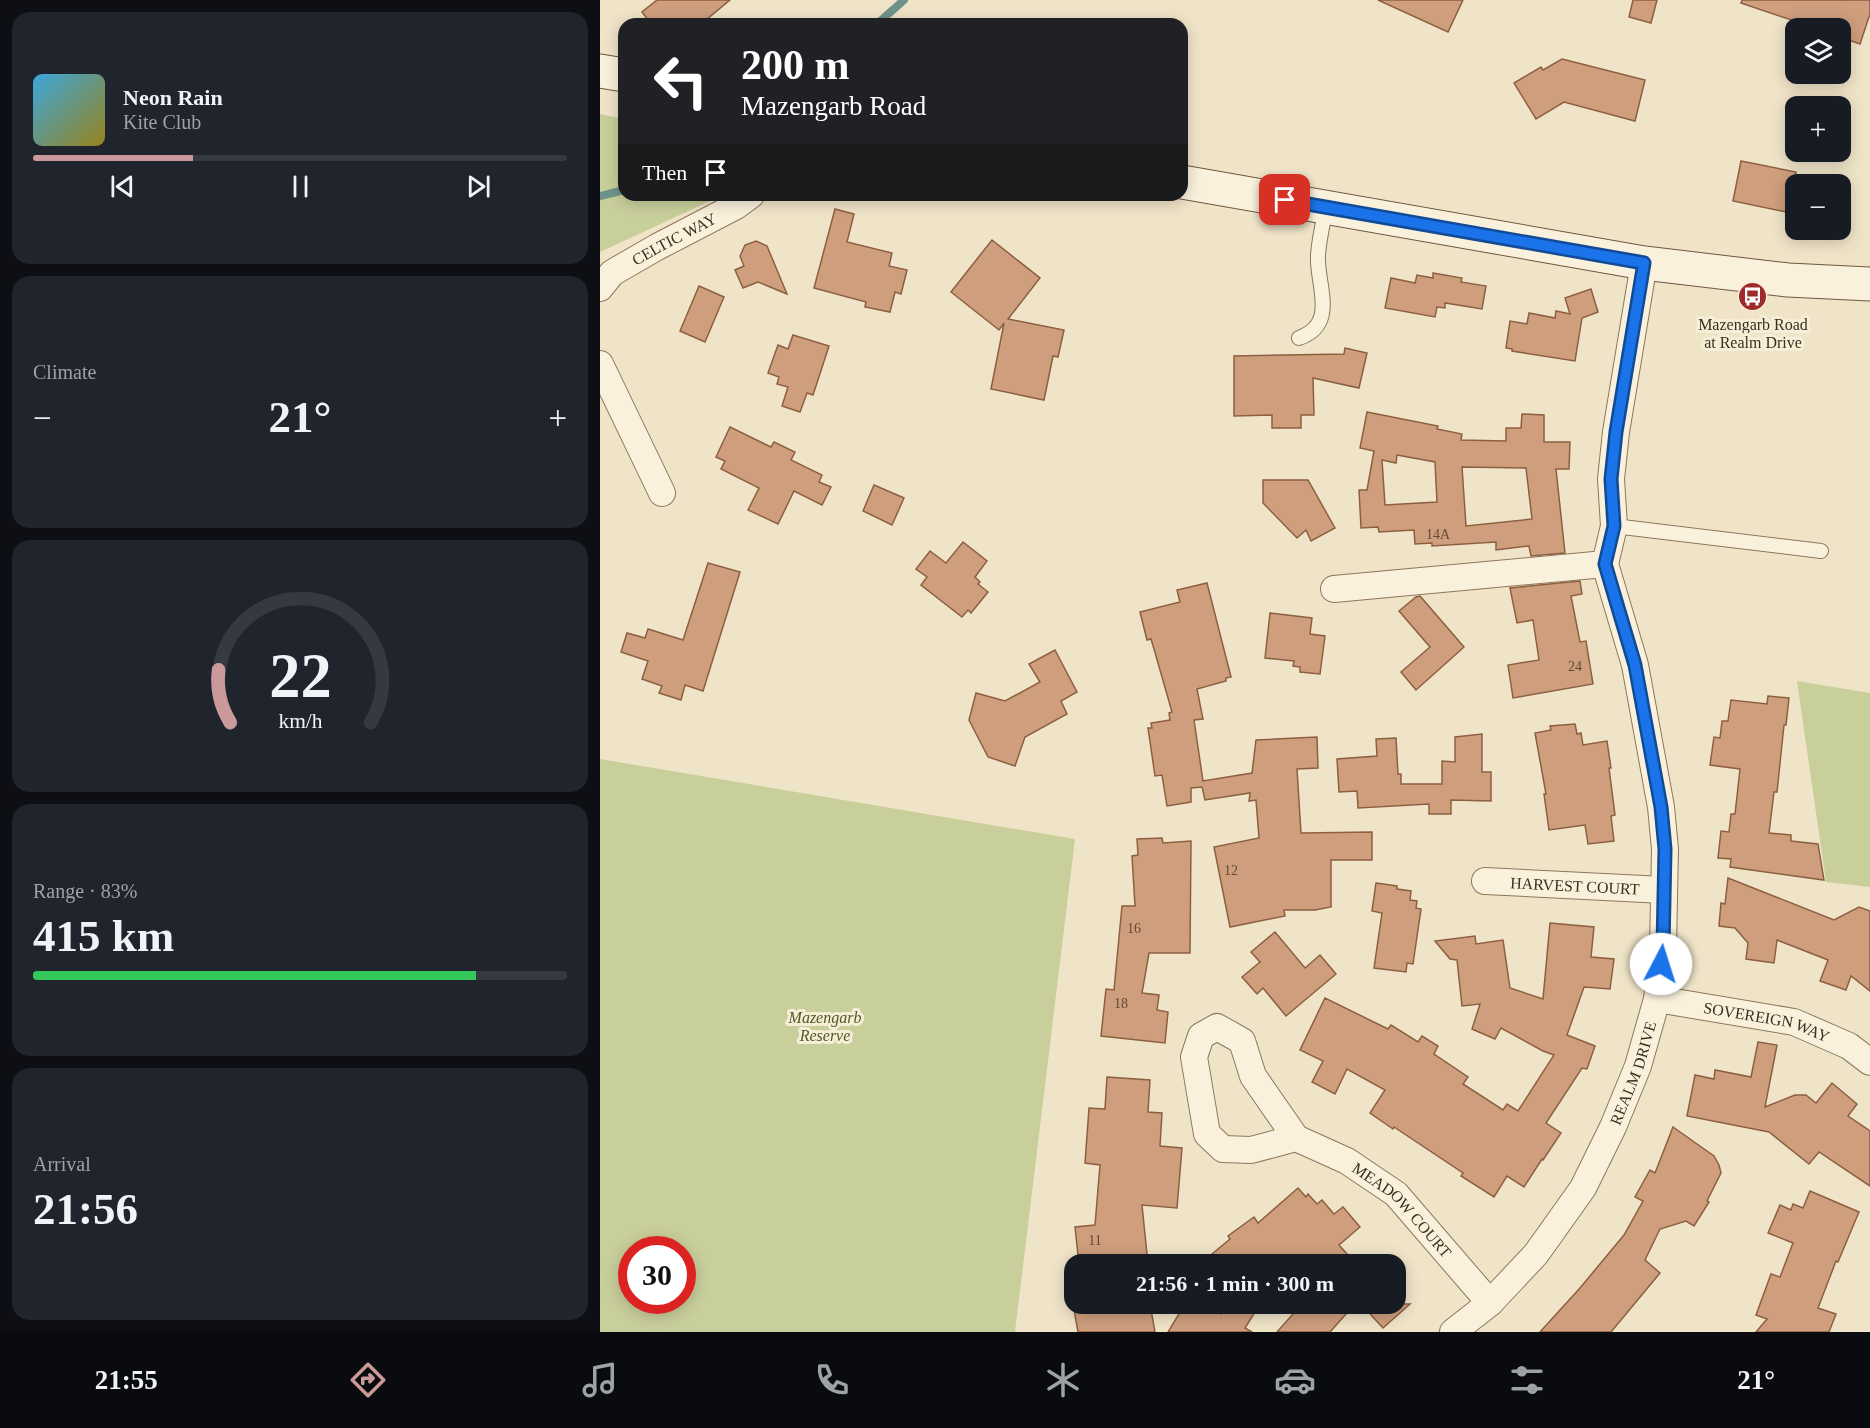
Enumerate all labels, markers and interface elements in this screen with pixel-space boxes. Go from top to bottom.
map controls [1785,18,1851,240]
button: layers [1785,18,1851,84]
icon: left [642,42,720,120]
text: 200 m [741,42,850,88]
text: Neon Rain [123,85,223,110]
text: Mazengarb Road [741,91,926,121]
button: + [1785,96,1851,162]
text: Kite Club [123,111,201,133]
icon: arrive [699,156,732,189]
text: Then [642,160,687,185]
icon: previous [106,170,139,203]
icon: pause [284,170,317,203]
icon: next [462,170,495,203]
pin [1259,174,1310,225]
button: − [1785,174,1851,240]
icon: arrive [1268,183,1301,216]
street label: CELTIC WAY [629,209,719,268]
bus stop icon: Mazengarb Road at Realm Drive [1737,280,1769,312]
place label: Mazengarb Road at Realm Drive [1698,316,1808,351]
text: Climate [33,361,96,383]
text: 21° [269,392,332,442]
text: − [33,400,52,436]
text: + [548,400,567,436]
house number: 14A [1426,527,1451,542]
text: 22 [269,641,331,710]
house number: 24 [1568,659,1582,674]
text: km/h [278,709,322,733]
house number: 12 [1224,863,1238,878]
street label: HARVEST COURT [1510,874,1640,897]
text: Range · 83% [33,880,137,902]
text: 415 km [33,911,174,961]
house number: 16 [1127,921,1141,936]
position arrow [1629,932,1693,996]
house number: 18 [1114,996,1128,1011]
street label: SOVEREIGN WAY [1702,998,1832,1045]
park label: Mazengarb Reserve [788,1009,861,1044]
street label: REALM DRIVE [1606,1019,1659,1127]
text: Arrival [33,1153,91,1175]
street label: MEADOW COURT [1350,1159,1455,1261]
text: 21:56 [33,1184,138,1234]
house number: 11 [1088,1233,1102,1248]
speed limit sign: 30 [618,1236,696,1314]
text: 21:56 · 1 min · 300 m [1136,1271,1334,1296]
icon: directions [347,1359,389,1401]
icon: music [579,1359,621,1401]
icon: phone [811,1359,853,1401]
icon: climate [1042,1359,1084,1401]
icon: car [1274,1359,1316,1401]
icon: filters [1506,1359,1548,1401]
text: 21:55 [95,1365,158,1395]
text: 21° [1737,1365,1775,1395]

